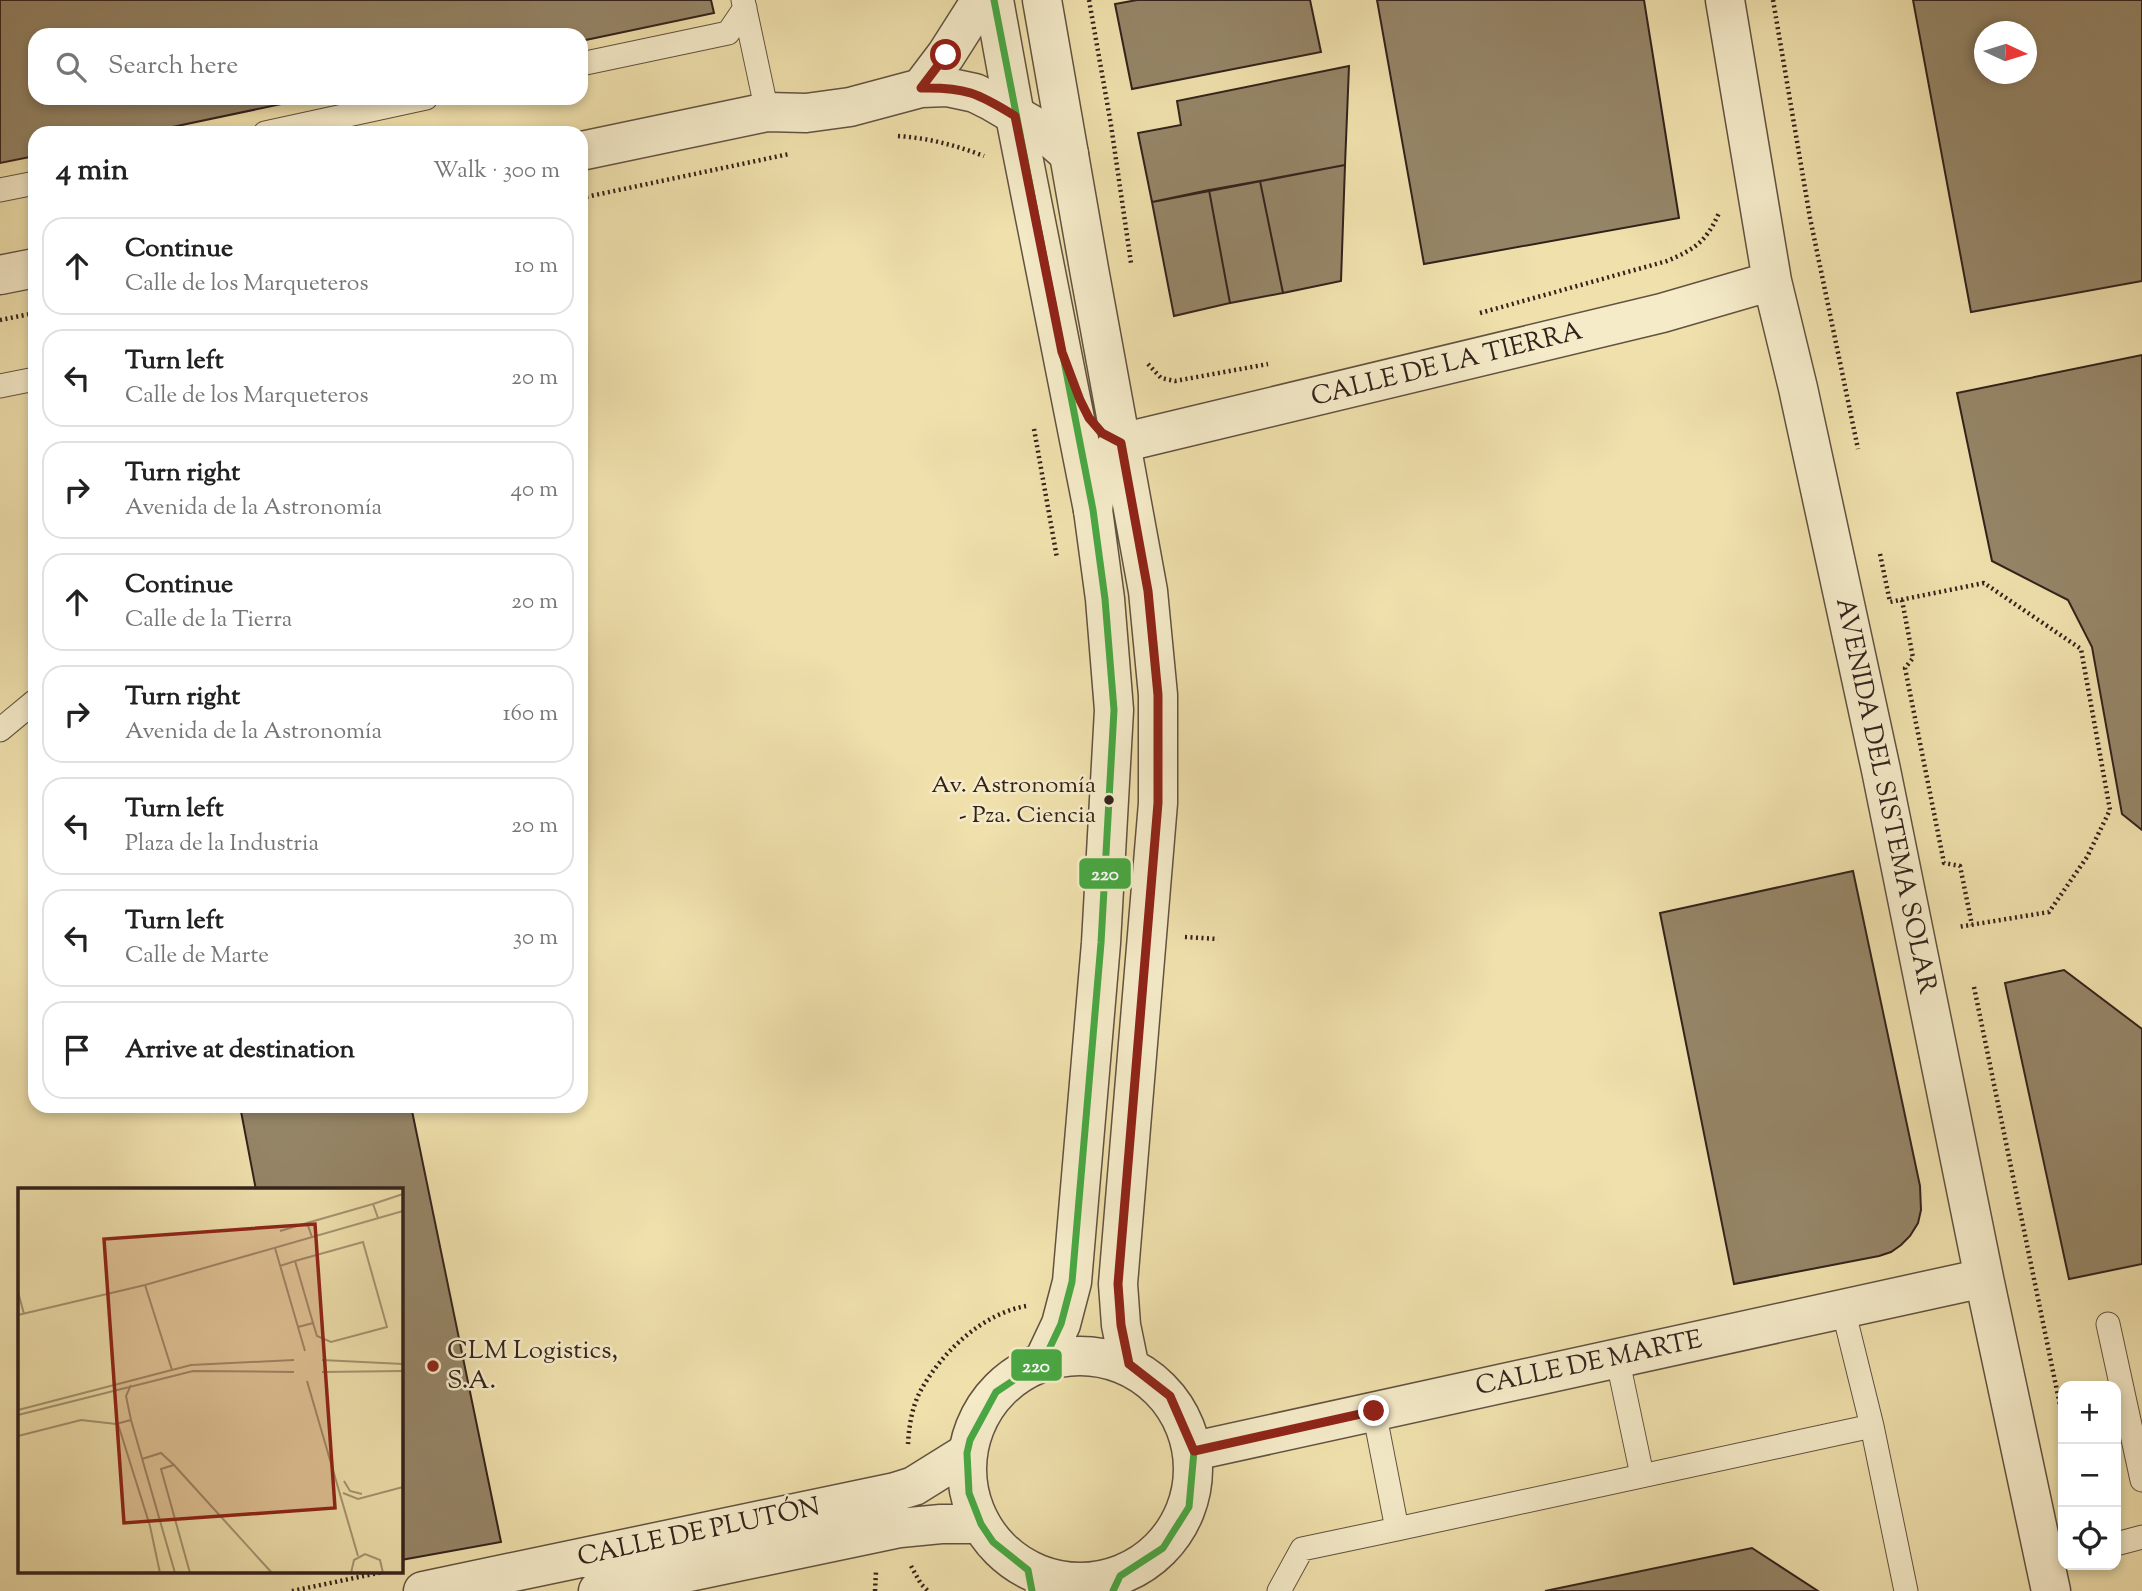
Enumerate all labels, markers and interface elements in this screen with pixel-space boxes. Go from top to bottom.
north arrow [1974,21,2037,84]
search box [28,28,588,105]
route start [930,39,961,70]
icon: search [52,48,90,86]
text: Search here [108,48,238,85]
text: 4 min [56,150,129,193]
text: Walk · 300 m [433,155,560,188]
text: Continue [125,231,233,268]
icon: ahead [58,247,96,285]
text: 10 m [514,250,558,283]
text: Calle de los Marqueteros [125,268,368,301]
street label: CALLE DE LA TIERRA [1307,313,1587,417]
text: Turn left [125,343,224,380]
icon: left [58,359,96,397]
text: 20 m [511,362,558,395]
text: Calle de los Marqueteros [125,380,368,413]
text: Turn right [125,455,240,492]
icon: right [58,471,96,509]
text: 40 m [511,474,558,507]
text: Avenida de la Astronomía [125,492,382,525]
text: Continue [125,567,233,604]
icon: ahead [58,583,96,621]
text: 20 m [511,586,558,619]
street label: AVENIDA DEL SISTEMA SOLAR [1825,595,1945,998]
text: Calle de la Tierra [125,604,292,637]
text: Turn right [125,679,240,716]
icon: right [58,695,96,733]
text: 160 m [503,698,558,731]
text: Avenida de la Astronomía [125,716,382,749]
place label: Av. Astronomía - Pza. Ciencia [931,769,1096,833]
text: Turn left [125,791,224,828]
marker: Av. Astronomía - Pza. Ciencia [1102,793,1116,807]
icon: left [58,807,96,845]
text: 20 m [511,810,558,843]
text: Plaza de la Industria [125,828,319,861]
line badge: 220 [1078,857,1132,890]
text: 220 [1091,862,1119,889]
text: Turn left [125,903,224,940]
icon: left [58,919,96,957]
text: 30 m [513,922,558,955]
text: Calle de Marte [125,940,269,973]
icon: arrive [58,1031,96,1069]
text: Arrive at destination [125,1032,355,1069]
inset map [18,1188,402,1574]
street label: CALLE DE MARTE [1472,1322,1706,1406]
place label: CLM Logistics, S.A. [447,1333,618,1400]
line badge: 220 [1010,1348,1063,1382]
text: 220 [1022,1354,1050,1381]
marker: CLM Logistics, S.A. [425,1358,441,1374]
map controls [2058,1381,2121,1570]
button: + [2058,1381,2121,1444]
route end [1358,1395,1389,1426]
button: − [2058,1444,2121,1507]
street label: CALLE DE PLUTÓN [574,1489,824,1577]
button: locate [2058,1507,2121,1570]

